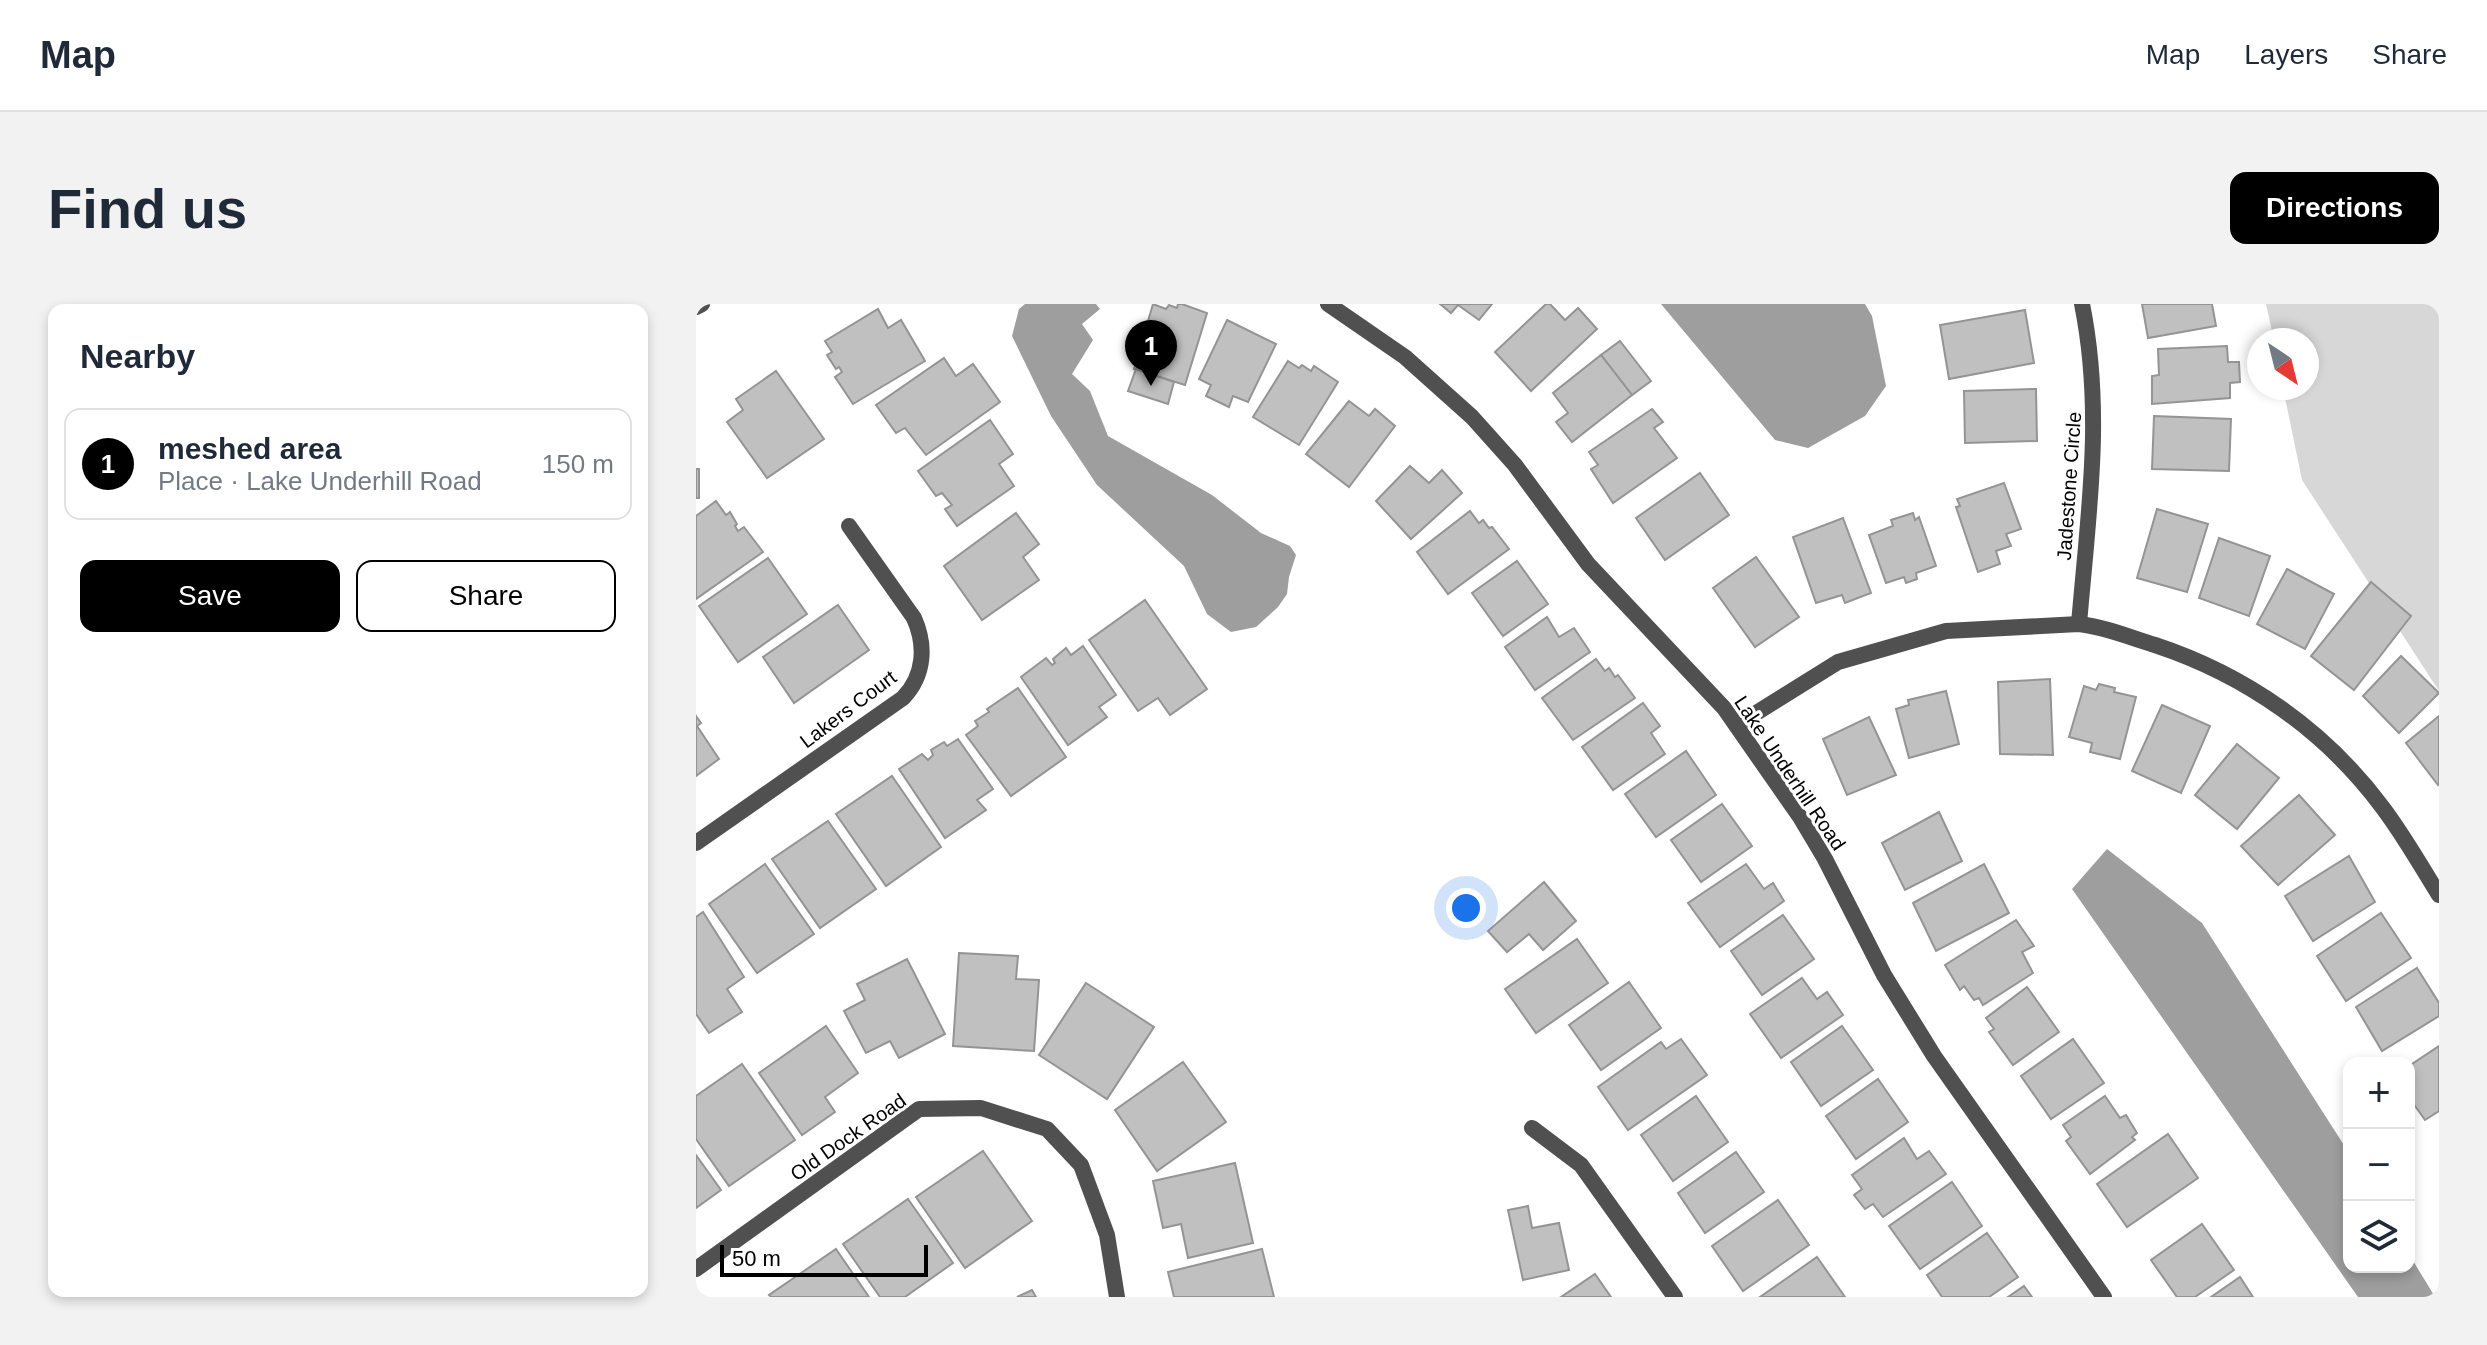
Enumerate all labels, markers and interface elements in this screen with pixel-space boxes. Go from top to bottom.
text: Map [40,34,116,76]
text: Map [2146,39,2200,70]
text: Layers [2244,39,2328,70]
text: Share [2372,39,2447,70]
button: Directions [2230,172,2439,244]
text: Find us [48,177,247,240]
pin: 1 [1125,320,1177,386]
north arrow [2247,328,2319,400]
text: Nearby [80,337,195,375]
street label: Jadestone Circle [2053,411,2085,561]
text: meshed area [158,432,341,465]
text: 1 [101,449,115,479]
text: 150 m [542,449,614,479]
text: Place · Lake Underhill Road [158,466,482,496]
button: Save [80,560,340,632]
button: Share [356,560,616,632]
street label: Lakers Court [796,665,901,752]
street label: Lake Underhill Road [1730,692,1850,854]
your location [1446,888,1486,928]
map controls [2343,1057,2415,1273]
button: + [2343,1057,2415,1129]
street label: Old Dock Road [786,1089,910,1185]
button: − [2343,1129,2415,1201]
button: layers [2343,1201,2415,1273]
scale bar [720,1241,928,1277]
text: 50 m [732,1246,781,1271]

